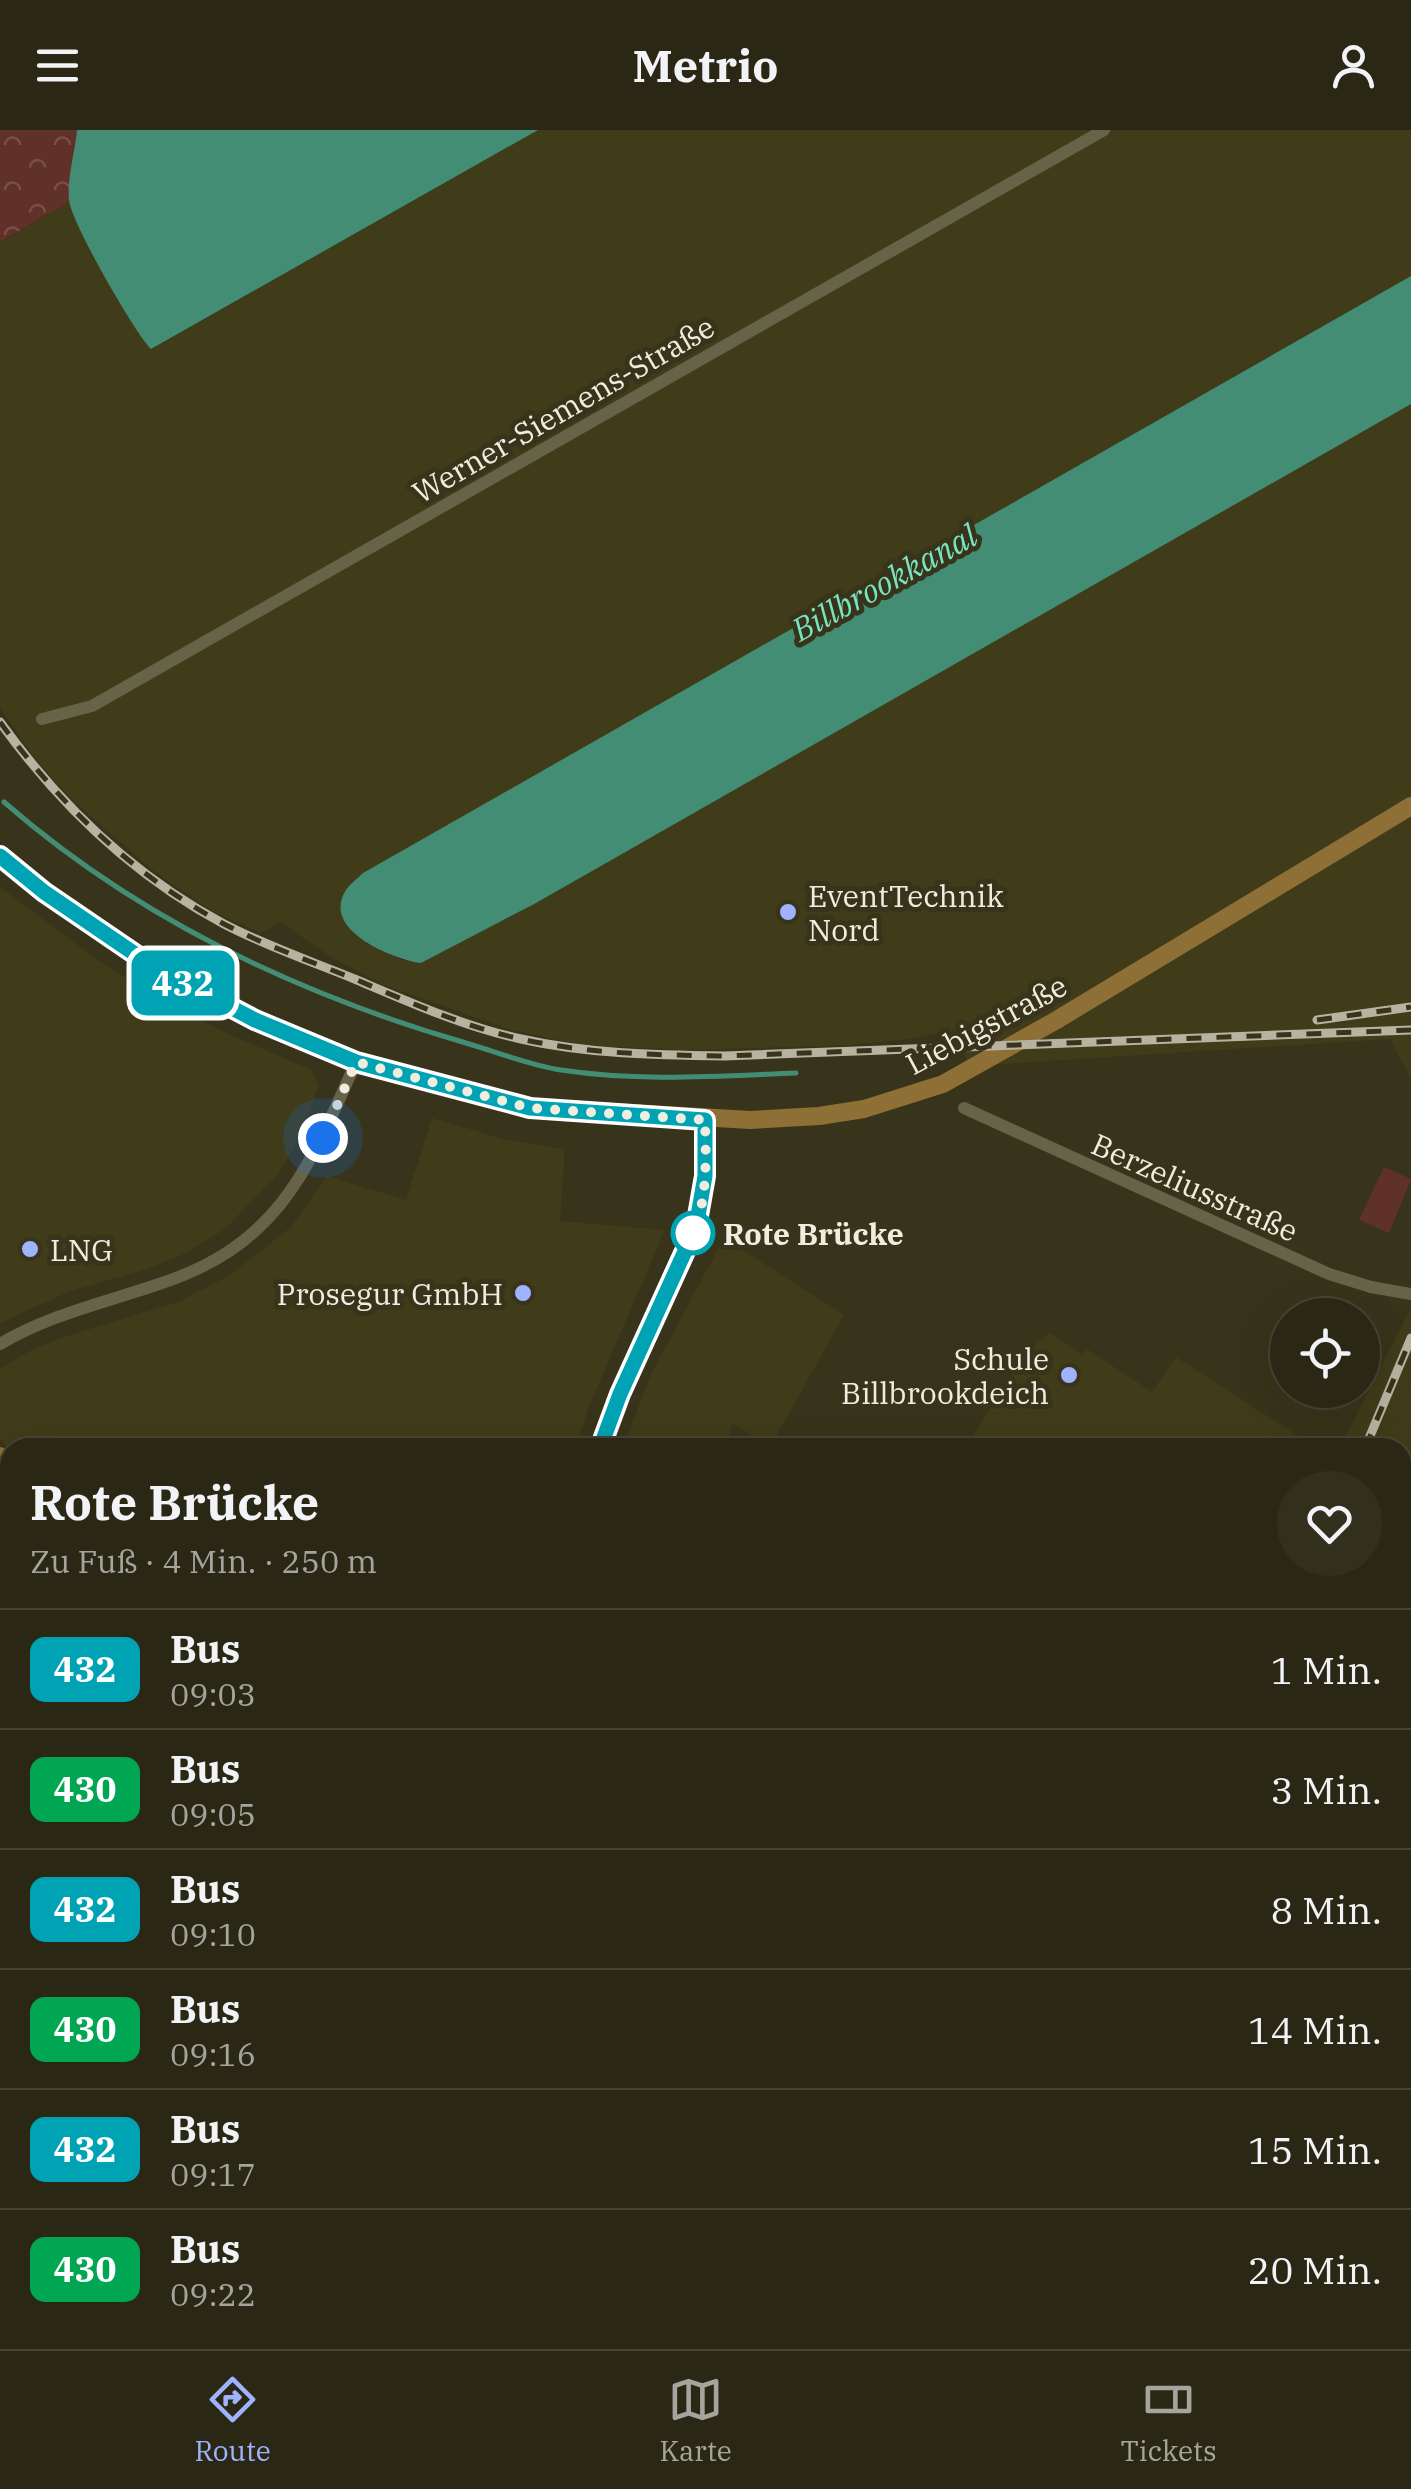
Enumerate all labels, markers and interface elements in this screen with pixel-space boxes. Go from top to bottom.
text: Metrio [632,36,779,94]
icon: menu [30,38,85,93]
icon: person [1326,38,1381,93]
street label: Werner-Siemens-Straße [405,307,721,511]
water label: Billbrookkanal [783,513,985,651]
place label: EventTechnik Nord [808,876,1004,949]
marker: EventTechnik Nord [777,901,799,923]
line badge: 432 [126,950,240,1016]
text: 432 [151,960,215,1006]
street label: Liebigstraße [899,965,1073,1083]
your location [298,1113,348,1163]
street label: Berzeliusstraße [1086,1124,1304,1250]
marker: Rote Brücke [672,1212,714,1254]
place label: Rote Brücke [723,1214,904,1253]
place label: LNG [50,1230,113,1269]
marker: LNG [19,1238,41,1260]
place label: Prosegur GmbH [277,1274,503,1313]
marker: Prosegur GmbH [512,1282,534,1304]
map controls [1270,1298,1380,1408]
button: locate [1270,1298,1380,1408]
place label: Schule Billbrookdeich [841,1339,1049,1412]
marker: Schule Billbrookdeich [1058,1364,1080,1386]
text: Rote Brücke [30,1471,319,1533]
button: heart [1277,1471,1382,1576]
text: Zu Fuß · 4 Min. · 250 m [30,1540,377,1582]
text: Bus [170,1624,240,1673]
text: 1 Min. [1270,1645,1382,1694]
text: 432 [53,1646,117,1692]
text: 09:03 [170,1673,256,1715]
text: Bus [170,1744,240,1793]
text: 3 Min. [1270,1765,1382,1814]
text: 430 [53,1766,117,1812]
text: 09:05 [170,1793,256,1835]
text: Bus [170,1864,240,1913]
text: 8 Min. [1270,1885,1382,1934]
text: 432 [53,1886,117,1932]
text: 09:10 [170,1913,256,1955]
text: Bus [170,1984,240,2033]
text: 14 Min. [1248,2005,1382,2054]
text: 430 [53,2006,117,2052]
text: 09:16 [170,2033,256,2075]
text: Bus [170,2104,240,2153]
text: 15 Min. [1248,2125,1382,2174]
text: 432 [53,2126,117,2172]
text: 09:17 [170,2153,256,2195]
text: Bus [170,2224,240,2273]
text: 20 Min. [1248,2245,1382,2294]
text: 430 [53,2246,117,2292]
text: 09:22 [170,2273,256,2315]
tab: Route [194,2372,271,2469]
tab: Karte [660,2372,732,2469]
tab: Tickets [1121,2372,1217,2469]

